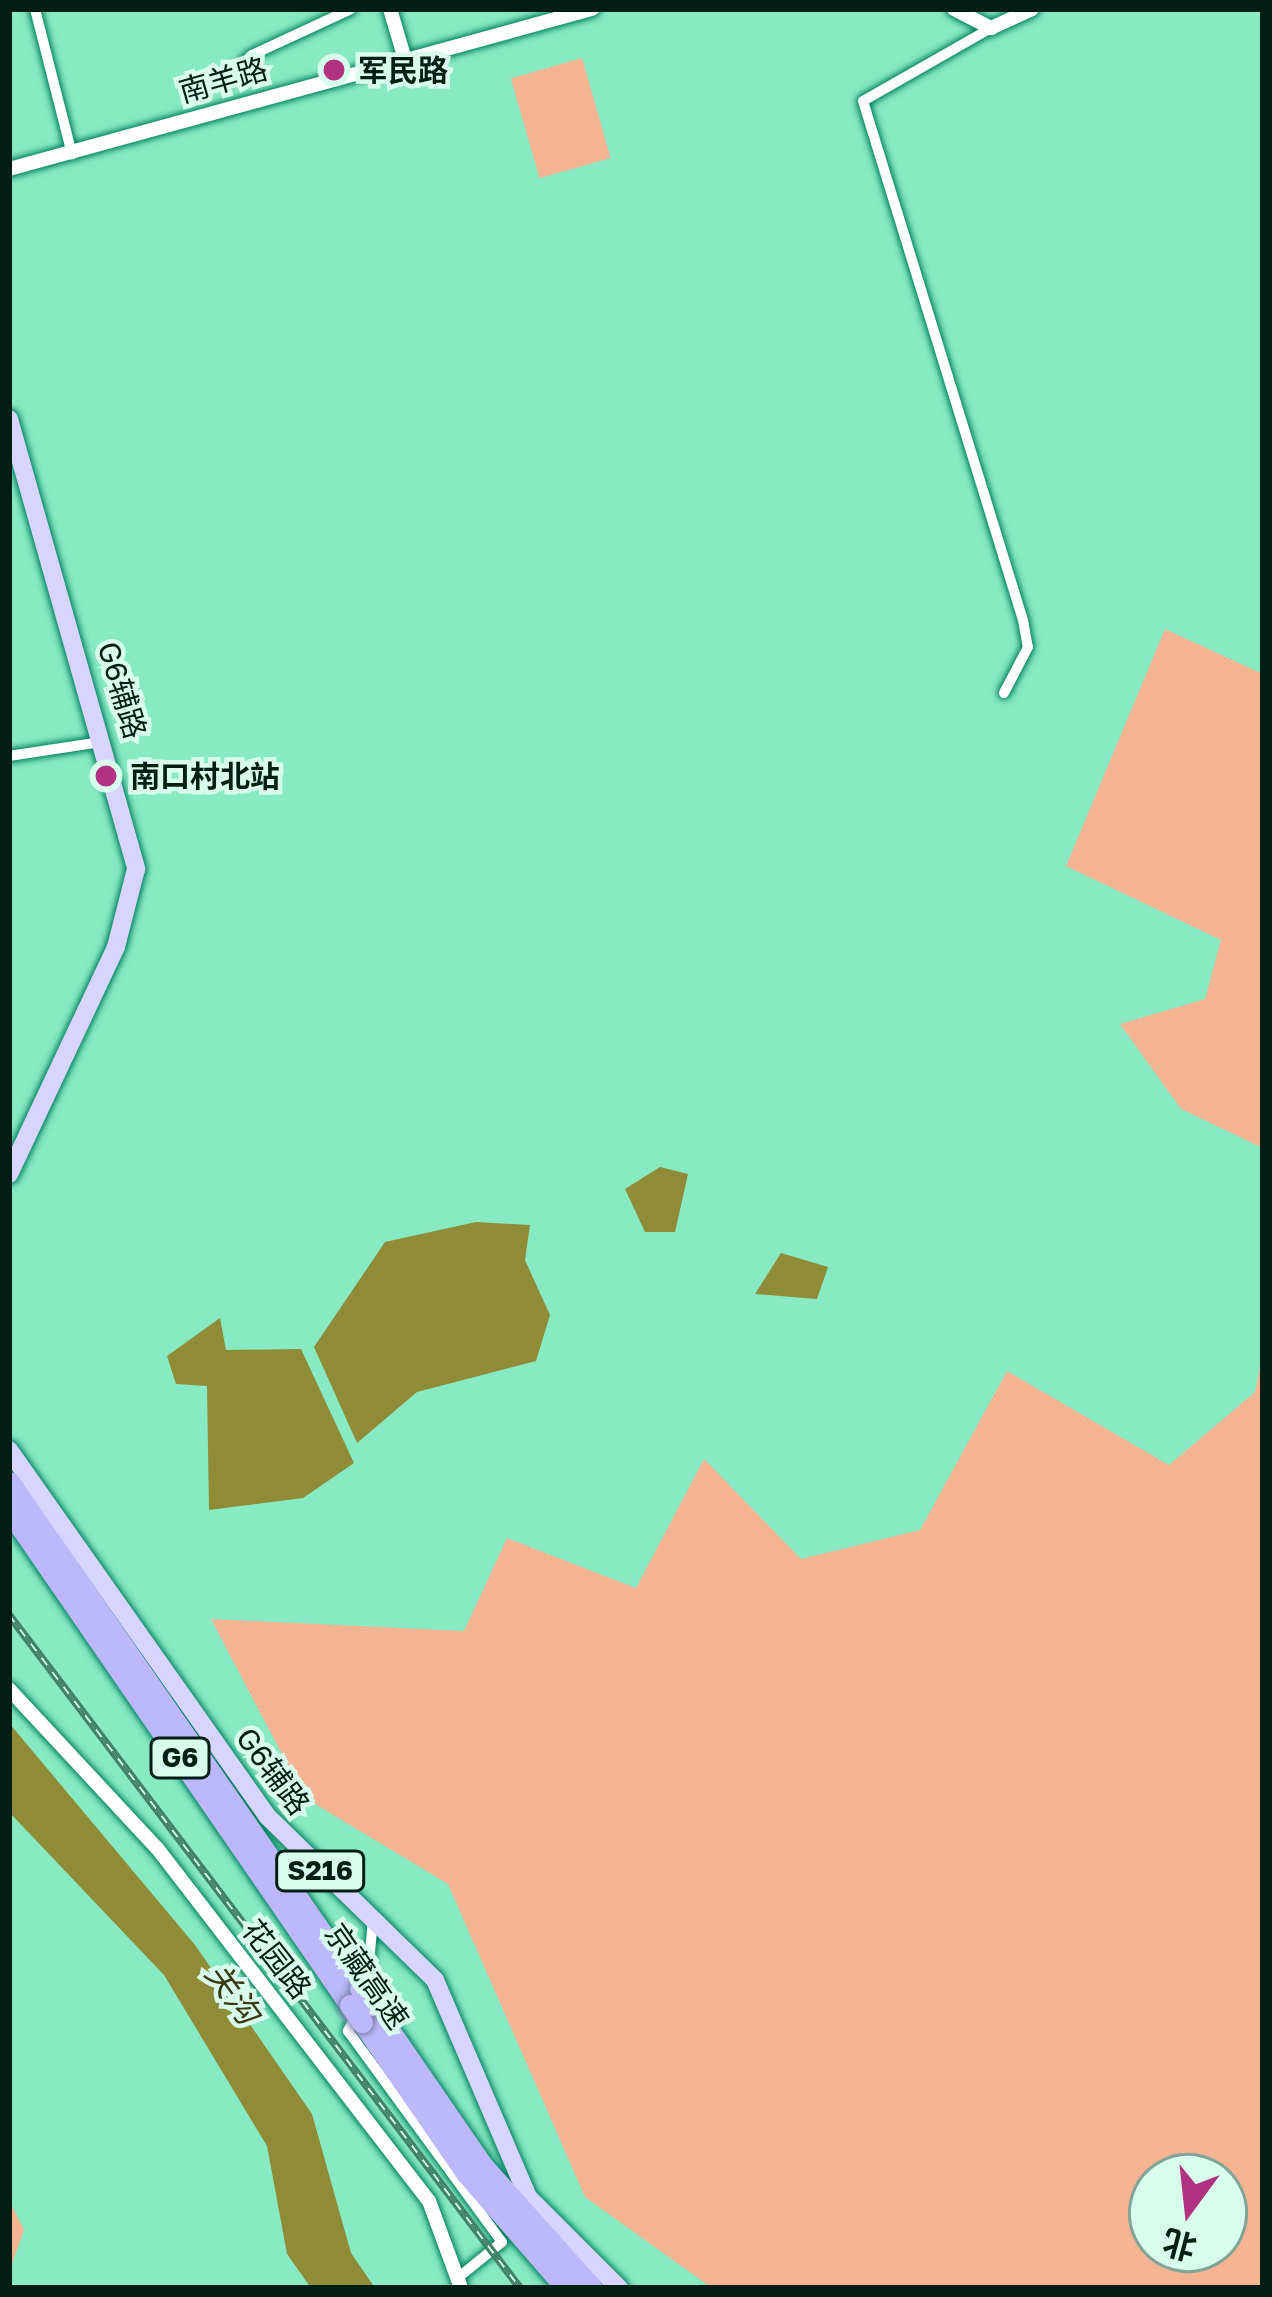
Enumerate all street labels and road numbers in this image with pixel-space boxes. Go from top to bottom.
street label: 南羊路 [175,50,271,110]
street label: G6辅路 [90,637,154,743]
street label: G6辅路 [229,1721,317,1821]
road number: G6 [147,1737,213,1779]
road number: S216 [275,1850,365,1892]
street label: 花园路 [235,1912,319,2006]
street label: 京藏高速 [318,1917,416,2035]

